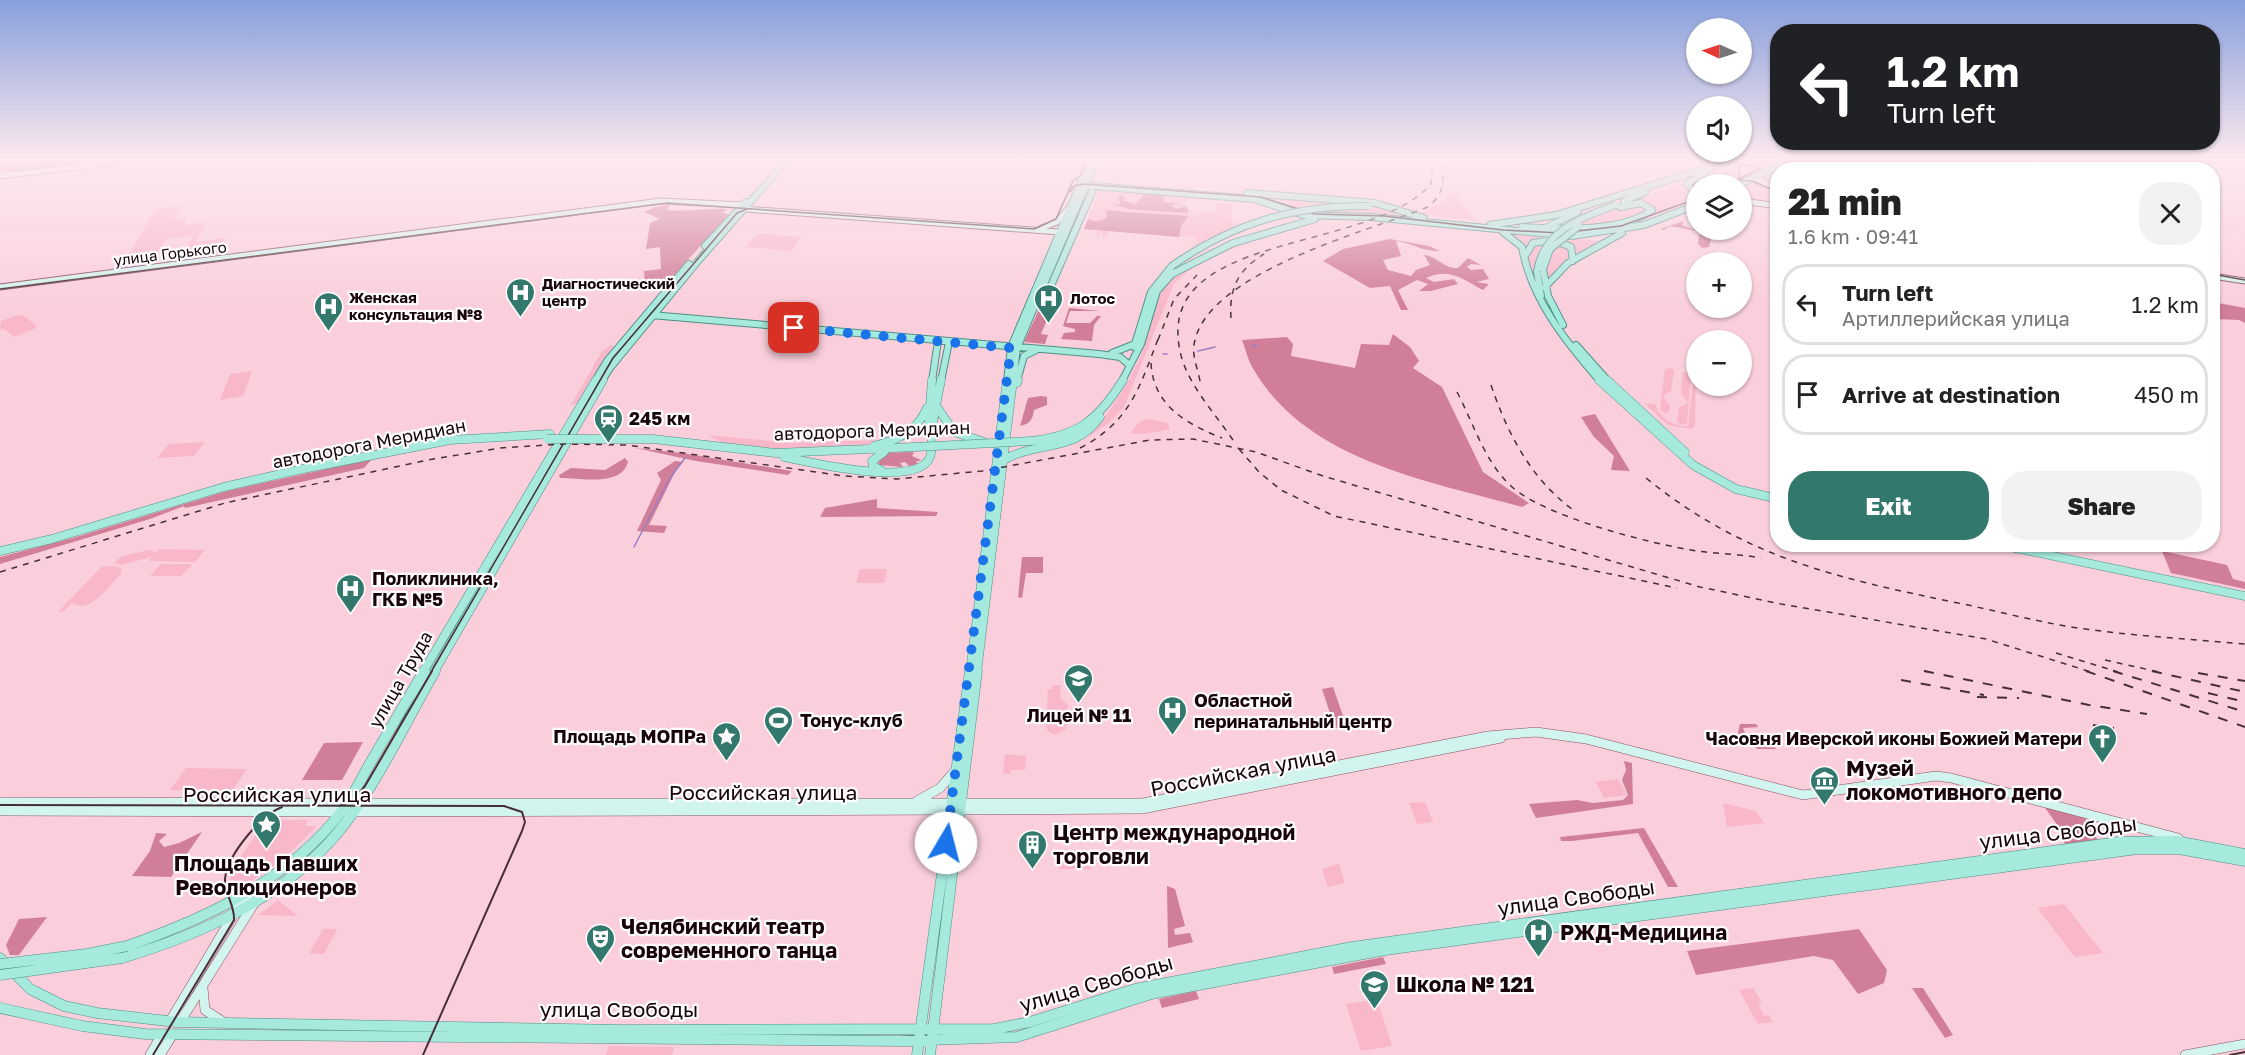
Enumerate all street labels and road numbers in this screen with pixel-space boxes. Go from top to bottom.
street label: улица Горького [113,237,227,269]
street label: автодорога Меридиан [270,413,468,473]
street label: автодорога Меридиан [773,416,971,444]
street label: улица Труда [363,627,437,731]
street label: Российская улица [1148,740,1338,802]
street label: Российская улица [669,779,857,805]
street label: Российская улица [183,781,371,807]
street label: улица Свободы [1978,809,2138,855]
street label: улица Свободы [1496,873,1656,921]
street label: улица Свободы [1016,949,1176,1017]
street label: улица Свободы [540,996,698,1022]

